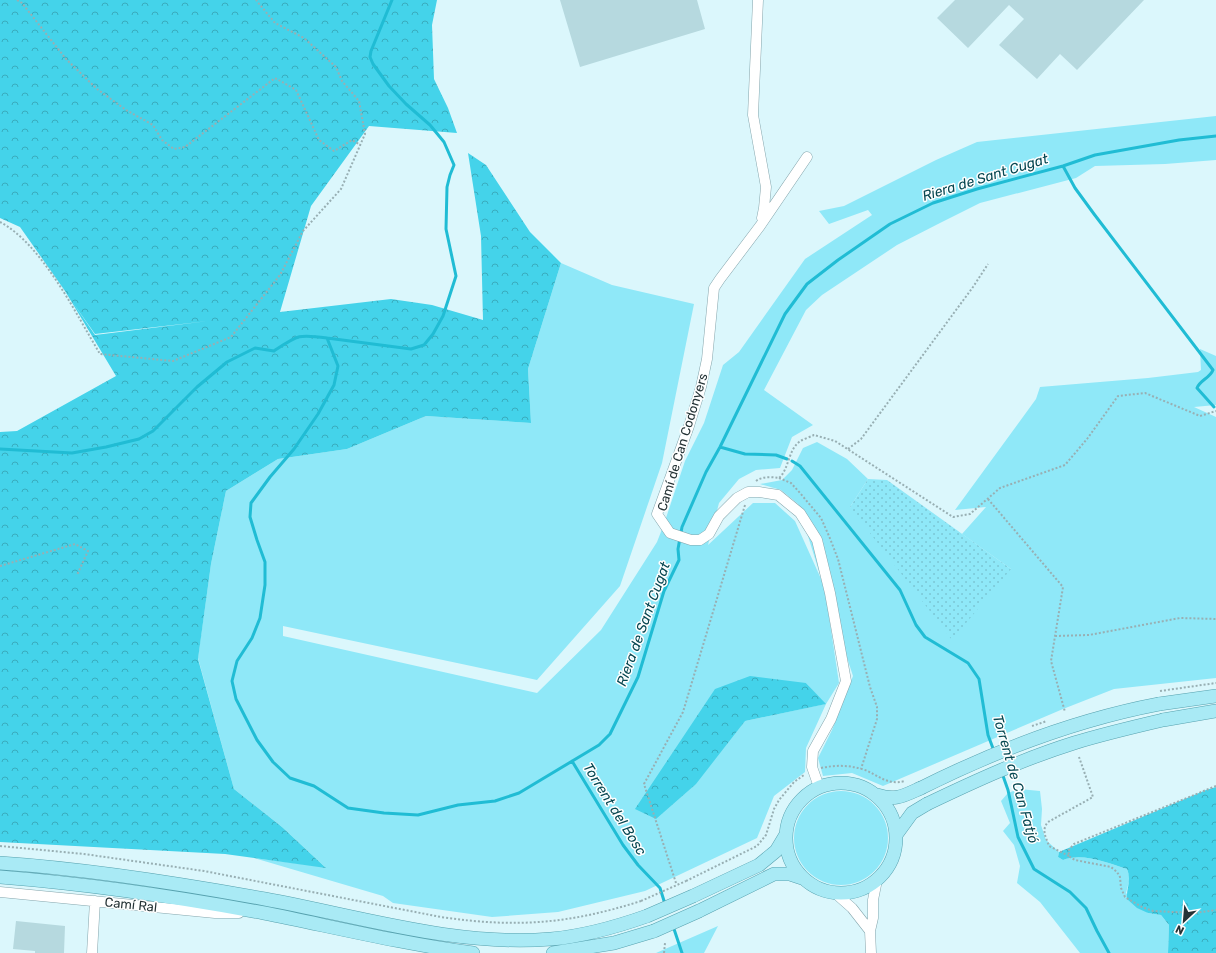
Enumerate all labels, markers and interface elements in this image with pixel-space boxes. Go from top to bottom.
water label: Riera de Sant Cugat [920,150,1051,205]
street label: Camí de Can Codonyers [654,371,711,513]
water label: Riera de Sant Cugat [613,559,674,689]
water label: Torrent de Can Fatjó [989,713,1042,845]
water label: Torrent del Bosc [579,760,650,859]
street label: Camí Ral [104,894,158,915]
north arrow [1164,901,1204,941]
text: N [1173,922,1186,937]

